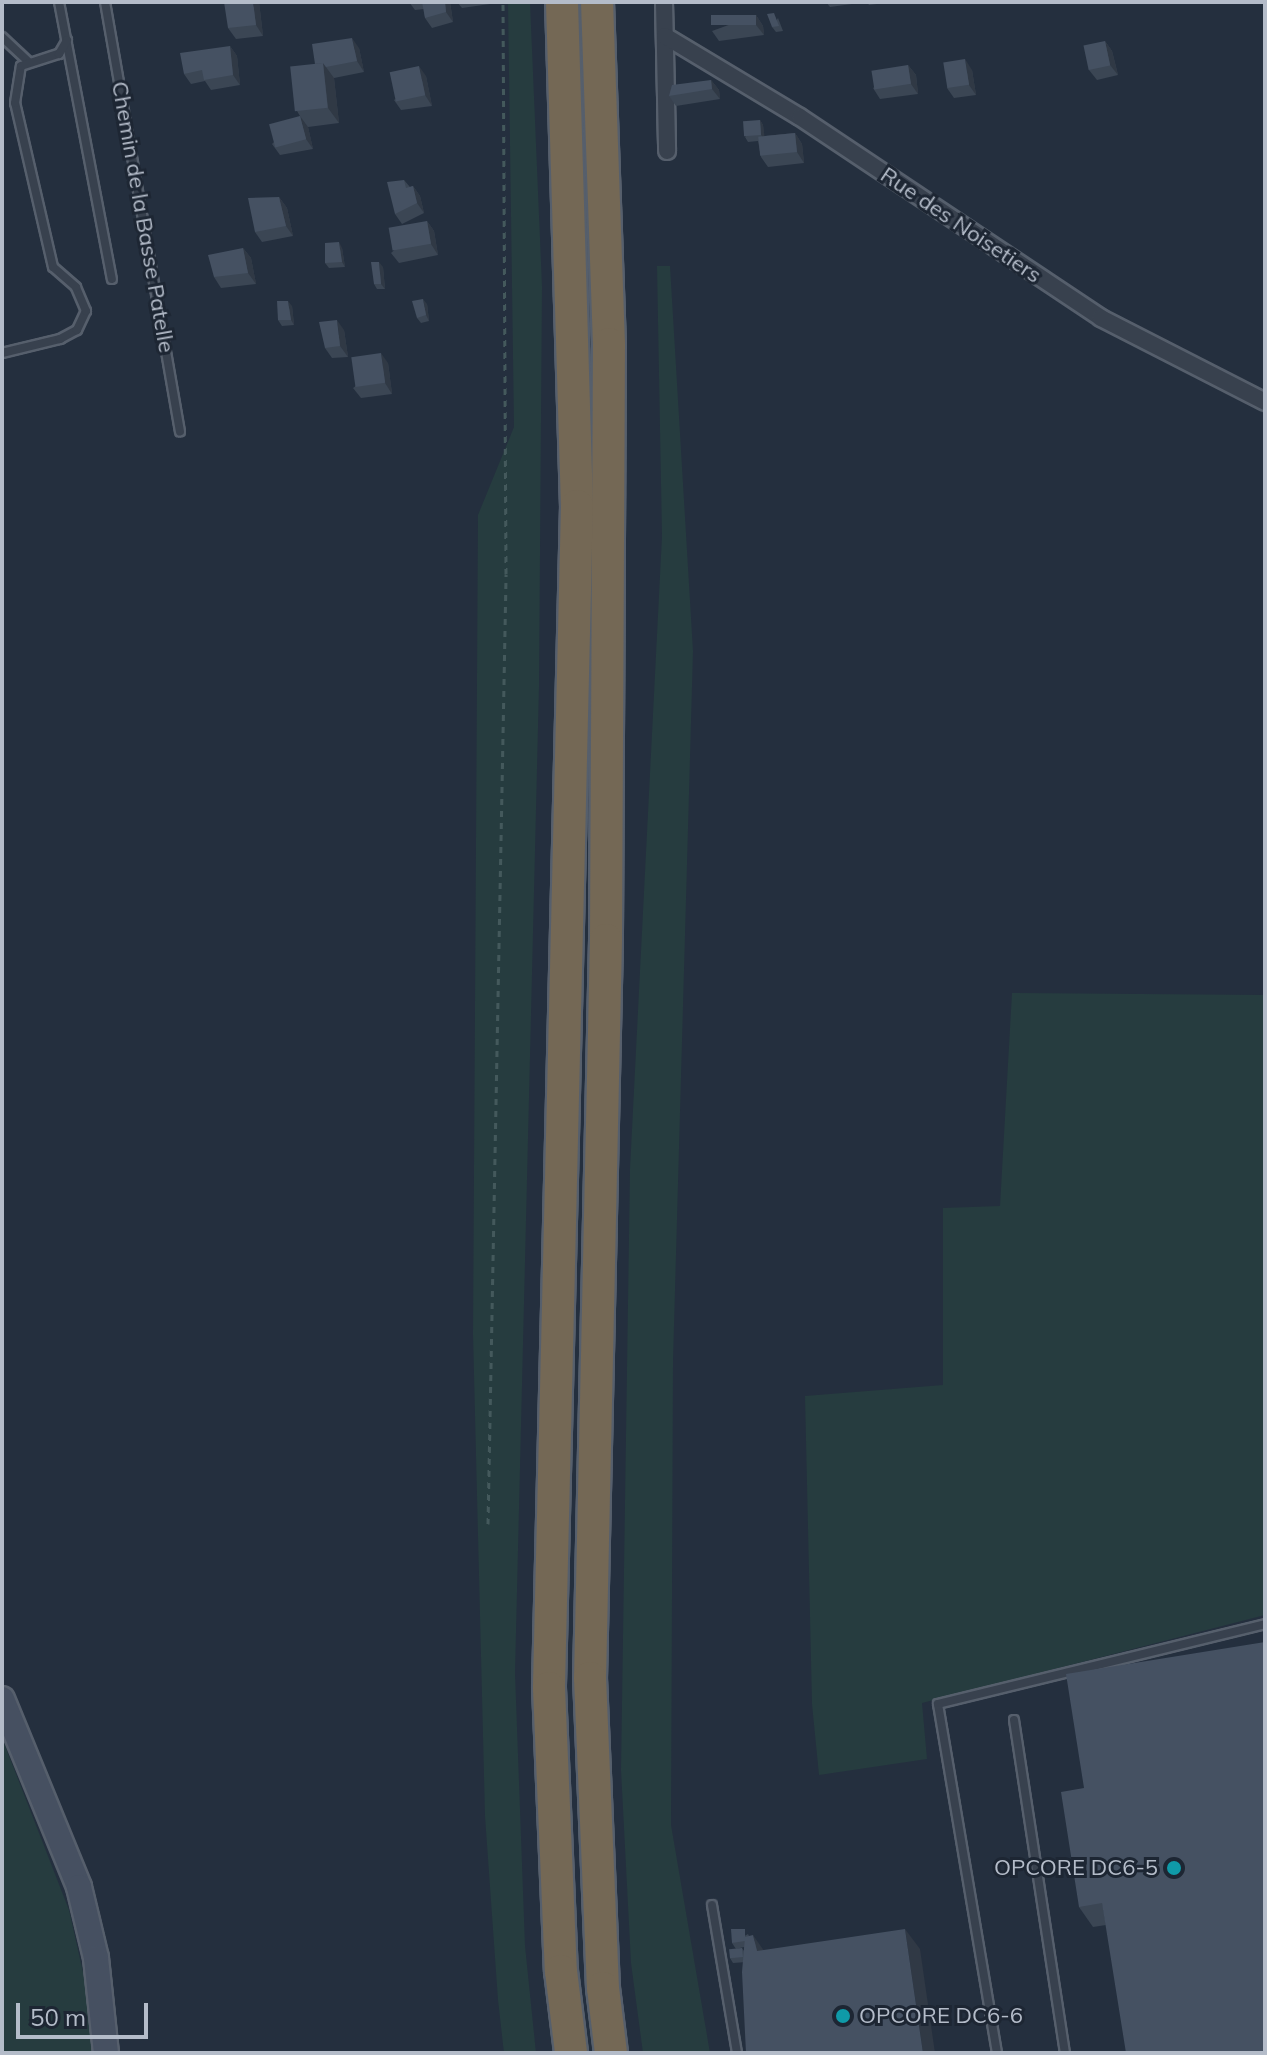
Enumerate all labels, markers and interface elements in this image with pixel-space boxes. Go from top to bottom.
street label: Chemin de la Basse Patelle [106,79,180,355]
street label: Rue des Noisetiers [876,161,1046,289]
place label: OPCORE DC6-5 [994,1855,1158,1881]
marker: OPCORE DC6-5 [1165,1859,1183,1877]
scale bar [20,1987,152,2037]
text: 50 m [30,2002,86,2032]
place label: OPCORE DC6-6 [859,2003,1023,2029]
marker: OPCORE DC6-6 [834,2007,852,2025]

